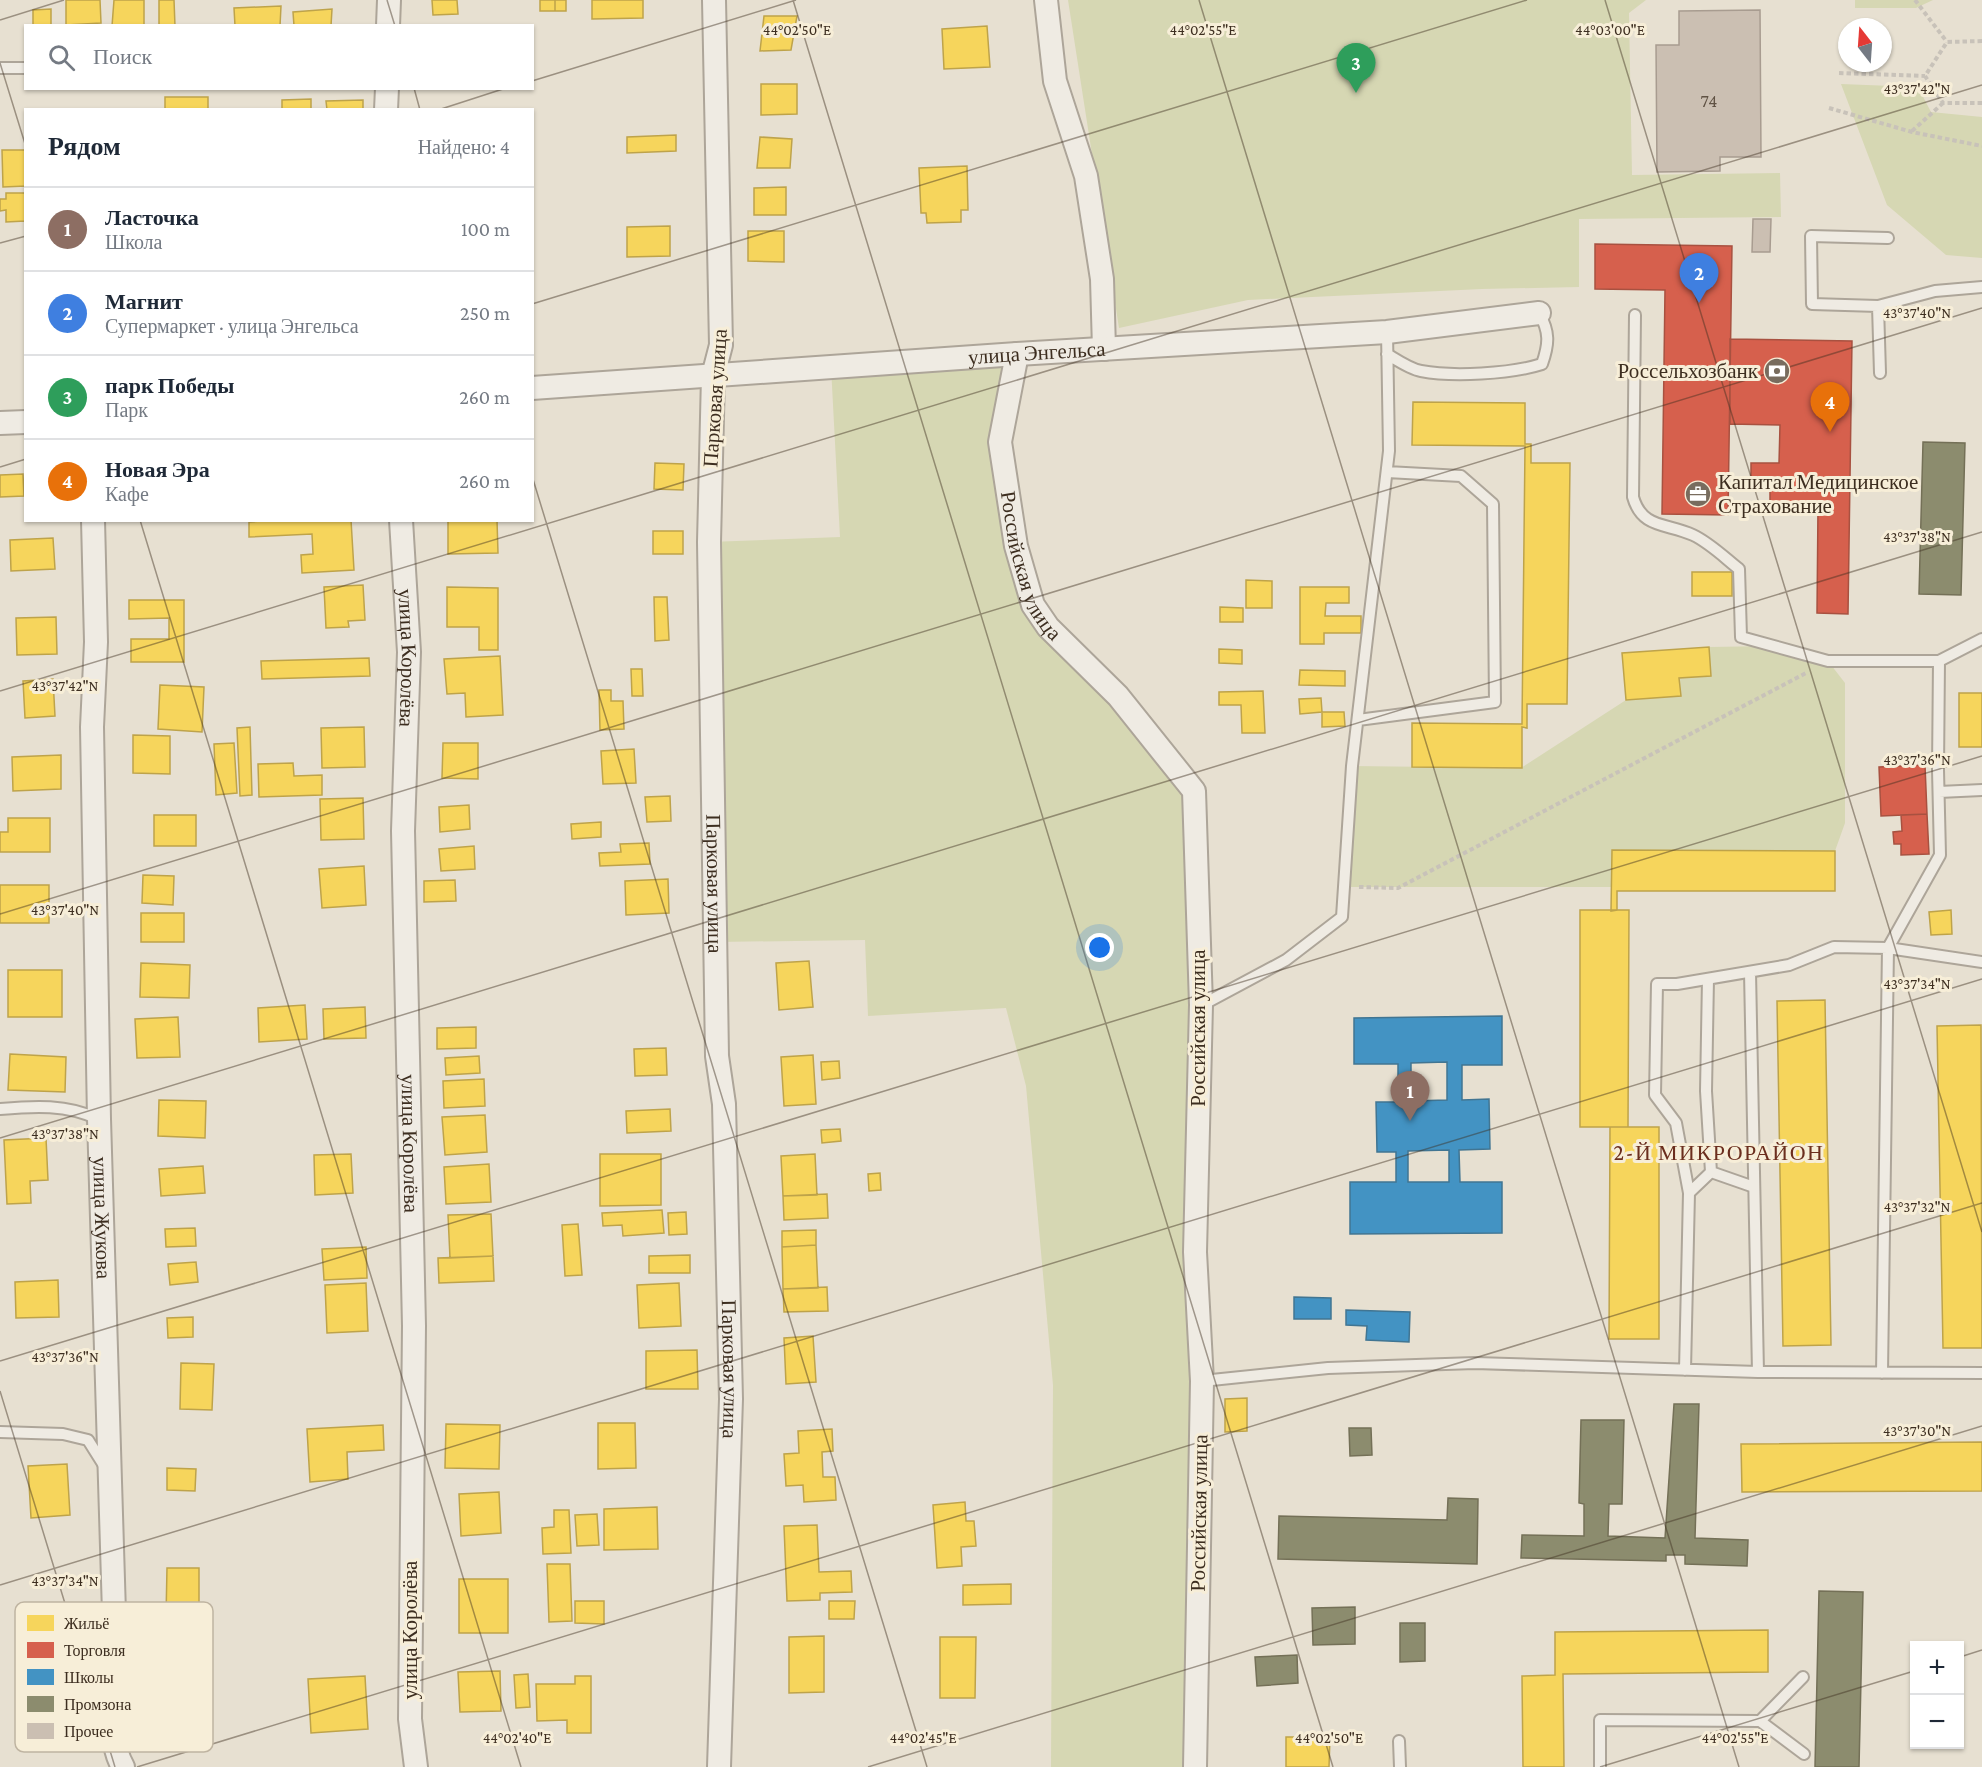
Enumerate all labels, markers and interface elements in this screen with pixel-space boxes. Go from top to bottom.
north arrow [1838,18,1892,72]
text: 44°02'50"E [763,22,831,38]
text: 44°02'55"E [1170,22,1236,38]
text: 44°03'00"E [1575,22,1645,38]
search box [24,24,534,90]
icon: search [45,41,78,74]
text: Поиск [93,44,152,69]
pin: 3 [1336,44,1376,93]
text: 43°37'42"N [1884,81,1951,97]
house number: 74 [1701,91,1717,111]
text: Рядом [48,132,121,161]
text: Найдено: 4 [418,136,510,158]
text: Ласточка [105,205,199,230]
text: 1 [64,218,71,240]
text: 100 m [461,218,510,240]
text: Школа [105,231,162,253]
pin: 2 [1680,254,1718,303]
text: Магнит [105,289,183,314]
text: 2 [62,302,73,324]
text: 250 m [460,302,510,324]
text: 43°37'40"N [1883,305,1951,321]
text: Супермаркет · улица Энгельса [105,315,359,337]
street label: Парковая улица [698,327,732,468]
street label: улица Энгельса [967,337,1107,369]
bank icon: Россельхозбанк [1762,356,1792,386]
place label: Россельхозбанк [1618,359,1759,383]
text: парк Победы [105,373,234,398]
pin: 4 [1810,382,1850,432]
text: 3 [63,386,72,408]
text: 260 m [459,386,510,408]
text: Парк [105,399,148,421]
text: Новая Эра [105,457,210,482]
text: 4 [62,470,73,492]
text: 260 m [459,470,510,492]
place label: Капитал Медицинское Страхование [1718,470,1918,518]
office icon: Капитал Медицинское Страхование [1683,479,1713,509]
text: Кафе [105,483,149,505]
street label: Российская улица [996,489,1067,646]
text: 43°37'38"N [1883,529,1951,545]
street label: улица Королёва [393,588,421,728]
text: 43°37'42"N [32,678,99,694]
text: 43°37'36"N [1883,752,1951,768]
street label: Парковая улица [701,814,727,954]
text: 43°37'40"N [31,902,99,918]
your location [1085,933,1114,962]
street label: Российская улица [1186,949,1210,1107]
text: 43°37'34"N [1883,976,1951,992]
pin: 1 [1390,1072,1430,1121]
street label: улица Королёва [396,1074,424,1214]
text: 43°37'38"N [31,1126,99,1142]
district label: 2-Й МИКРОРАЙОН [1614,1140,1825,1165]
street label: улица Жукова [88,1156,116,1280]
text: 43°37'32"N [1883,1199,1951,1215]
street label: Парковая улица [717,1299,743,1440]
text: 43°37'36"N [31,1349,99,1365]
text: 43°37'30"N [1883,1423,1951,1439]
street label: Российская улица [1186,1433,1212,1592]
street label: улица Королёва [398,1560,422,1699]
text: 43°37'34"N [31,1573,99,1589]
legend [15,1602,213,1752]
text: Жильё [64,1615,109,1632]
map controls [1910,1641,1964,1749]
button: + [1910,1641,1964,1695]
text: Торговля [64,1642,126,1660]
text: Школы [64,1669,114,1686]
button: − [1910,1695,1964,1749]
text: Промзона [64,1696,131,1714]
text: Прочее [64,1723,113,1741]
text: 44°02'40"E [483,1730,551,1746]
text: 44°02'45"E [889,1730,957,1746]
text: 44°02'50"E [1295,1730,1363,1746]
text: 44°02'55"E [1702,1730,1768,1746]

